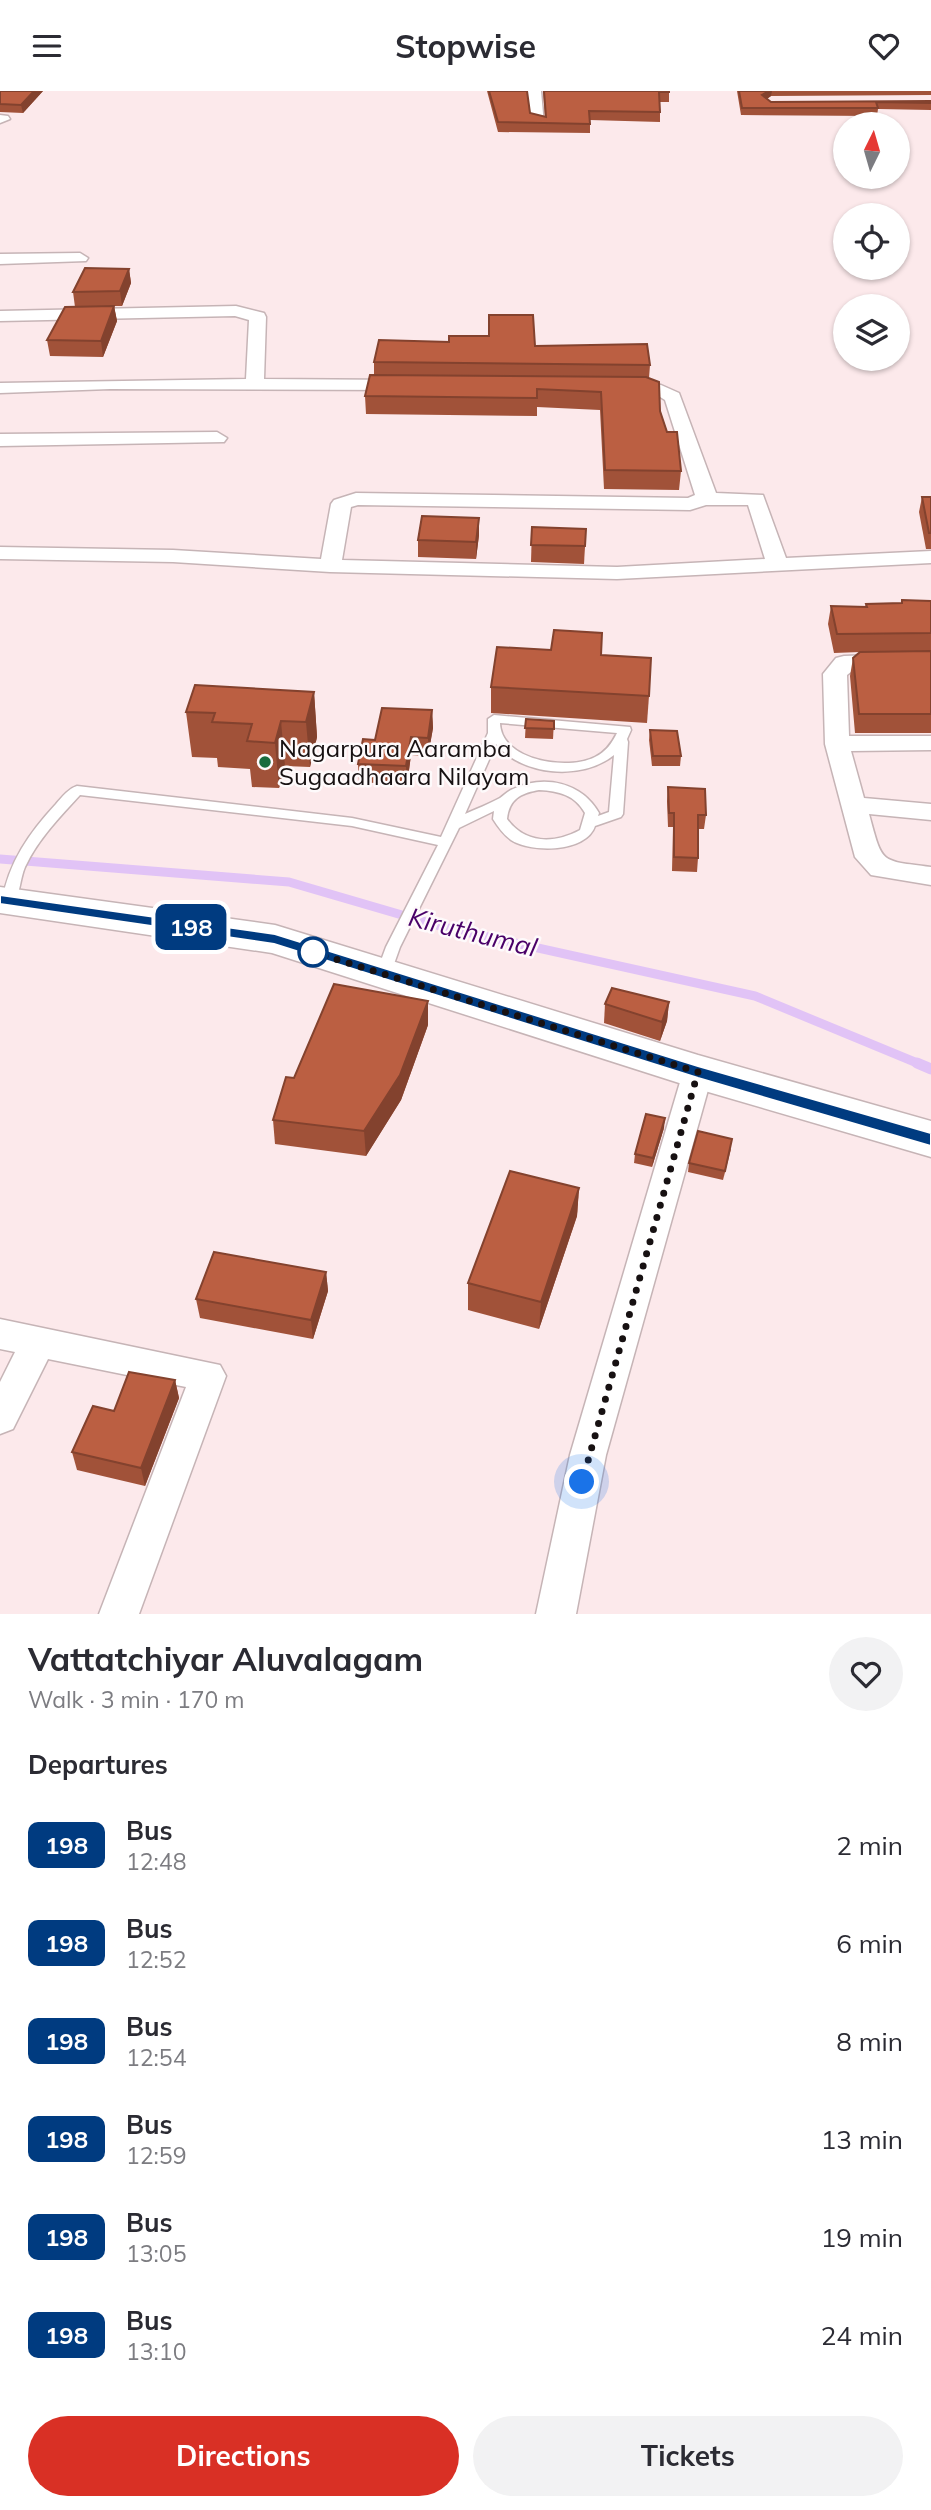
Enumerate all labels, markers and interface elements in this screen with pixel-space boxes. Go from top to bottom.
text: Stopwise [395,26,536,66]
icon: menu [28,27,66,65]
icon: heart [865,27,903,65]
north arrow [833,112,910,189]
map controls [833,112,910,371]
button: locate [833,203,910,280]
button: layers [833,294,910,371]
place label: Nagarpura Aaramba Sugaadhaara Nilayam [279,733,529,791]
marker: Nagarpura Aaramba Sugaadhaara Nilayam [257,754,273,770]
water label: Kiruthumal [405,900,541,964]
line badge: 198 [151,904,231,950]
text: 198 [169,912,213,942]
unlabelled marker [298,937,328,967]
your location [564,1464,599,1499]
button: heart [829,1637,903,1711]
text: Vattatchiyar Aluvalagam [28,1638,423,1679]
text: Walk · 3 min · 170 m [28,1685,245,1714]
text: Departures [28,1748,168,1781]
text: Bus [126,1814,172,1847]
text: 2 min [836,1829,903,1862]
text: 198 [45,1830,88,1860]
text: 12:48 [126,1847,186,1876]
text: Bus [126,1912,172,1945]
text: 6 min [836,1927,903,1960]
text: 198 [45,1928,88,1958]
text: 12:52 [126,1945,186,1974]
text: Bus [126,2010,172,2043]
text: 8 min [836,2025,903,2058]
text: 198 [45,2026,88,2056]
text: 12:54 [126,2043,186,2072]
text: Bus [126,2108,172,2141]
text: 13 min [821,2123,903,2156]
text: 198 [45,2124,88,2154]
text: 12:59 [126,2141,186,2170]
text: Bus [126,2206,172,2239]
text: 19 min [821,2221,903,2254]
text: 198 [45,2222,88,2252]
text: 13:05 [126,2239,186,2268]
text: Bus [126,2304,172,2337]
text: 24 min [821,2319,903,2352]
text: 198 [45,2320,88,2350]
text: 13:10 [126,2337,186,2366]
button: Directions [28,2416,459,2496]
button: Tickets [473,2416,903,2496]

